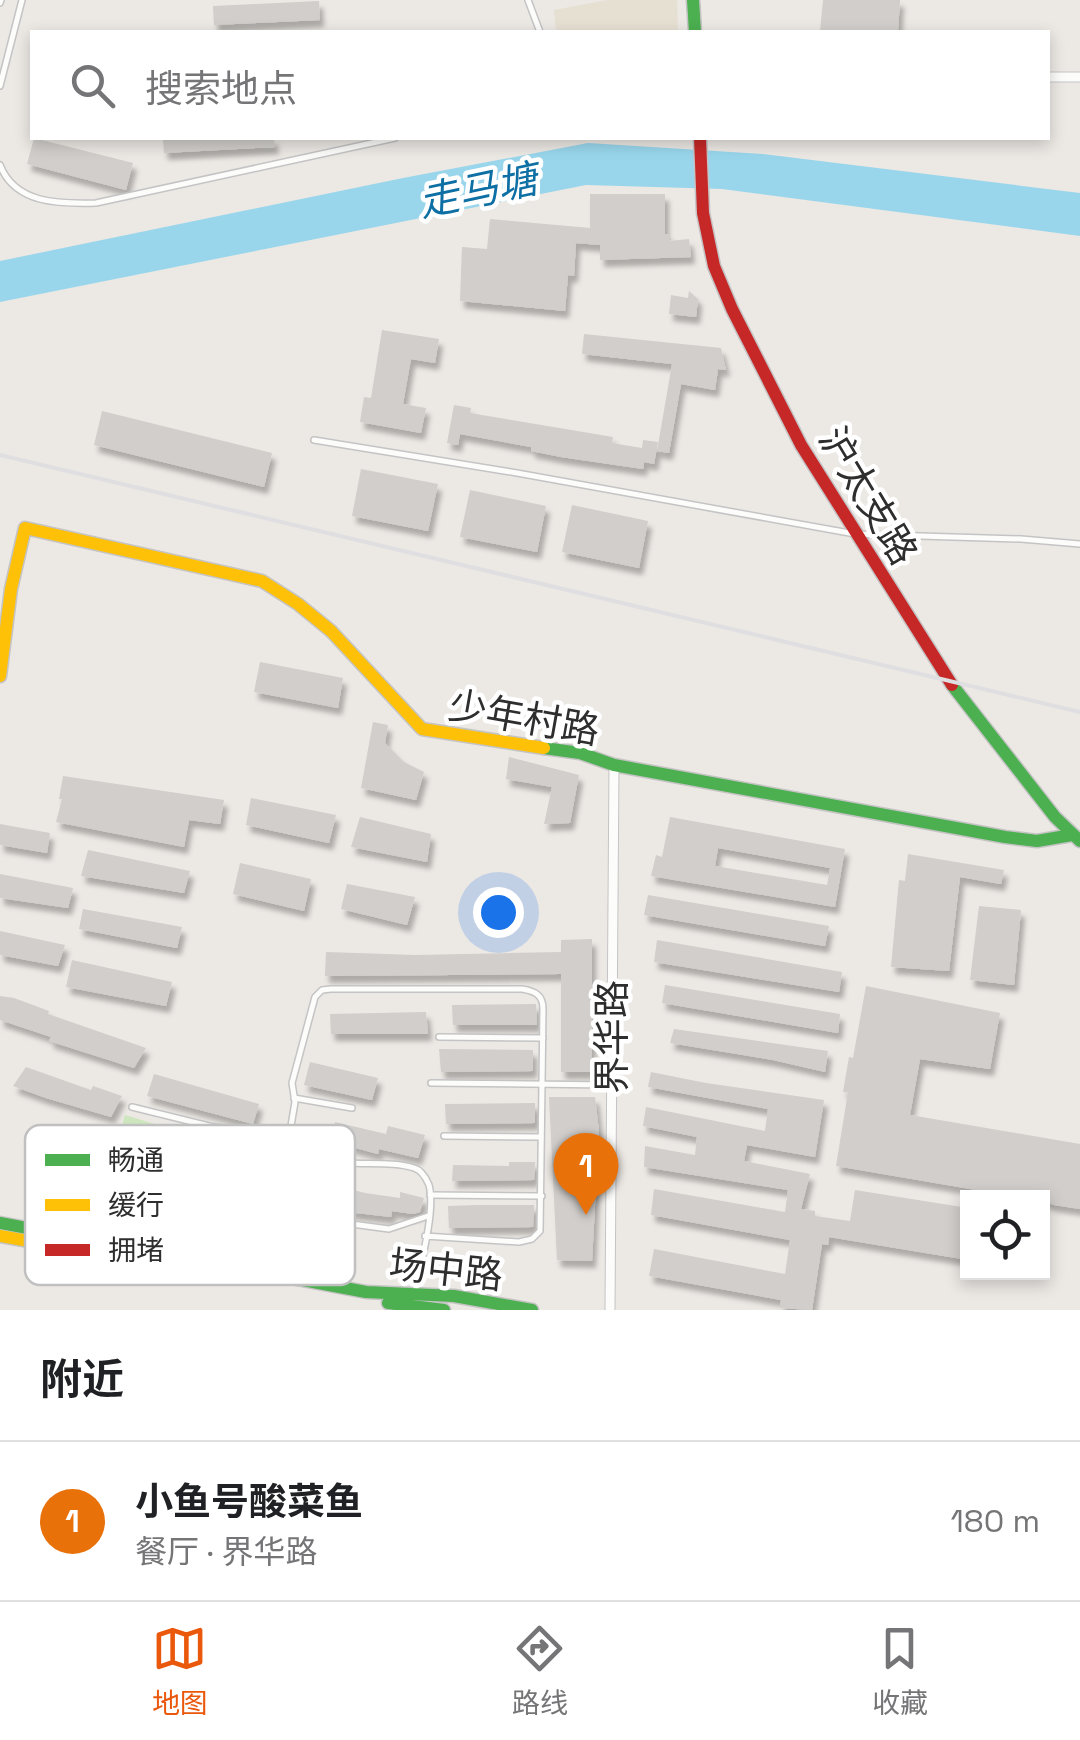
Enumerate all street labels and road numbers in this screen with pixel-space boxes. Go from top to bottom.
street label: 沪太支路 [808,418,928,574]
street label: 少年村路 [445,681,603,755]
street label: 界华路 [588,980,636,1094]
street label: 场中路 [387,1240,505,1300]

